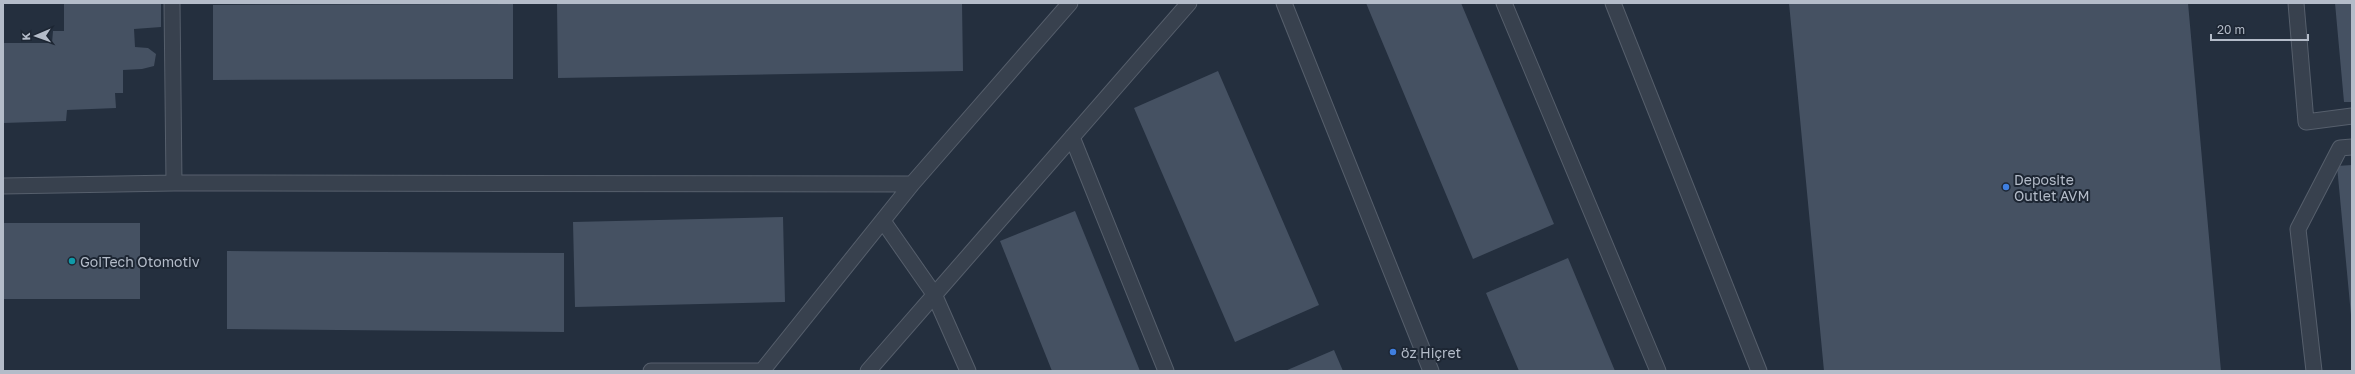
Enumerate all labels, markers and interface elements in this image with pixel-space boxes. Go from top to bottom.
north arrow [16,16,56,56]
scale bar [2211,16,2308,42]
text: 20 m [2217,22,2245,37]
text: K [19,32,32,41]
place label: Deposite Outlet AVM [2014,171,2090,204]
marker: Deposite Outlet AVM [2001,182,2011,192]
place label: GoiTech Otomotiv [80,253,200,270]
marker: GoiTech Otomotiv [67,256,77,266]
place label: öz Hiçret [1401,344,1461,361]
marker: öz Hiçret [1388,347,1398,357]

